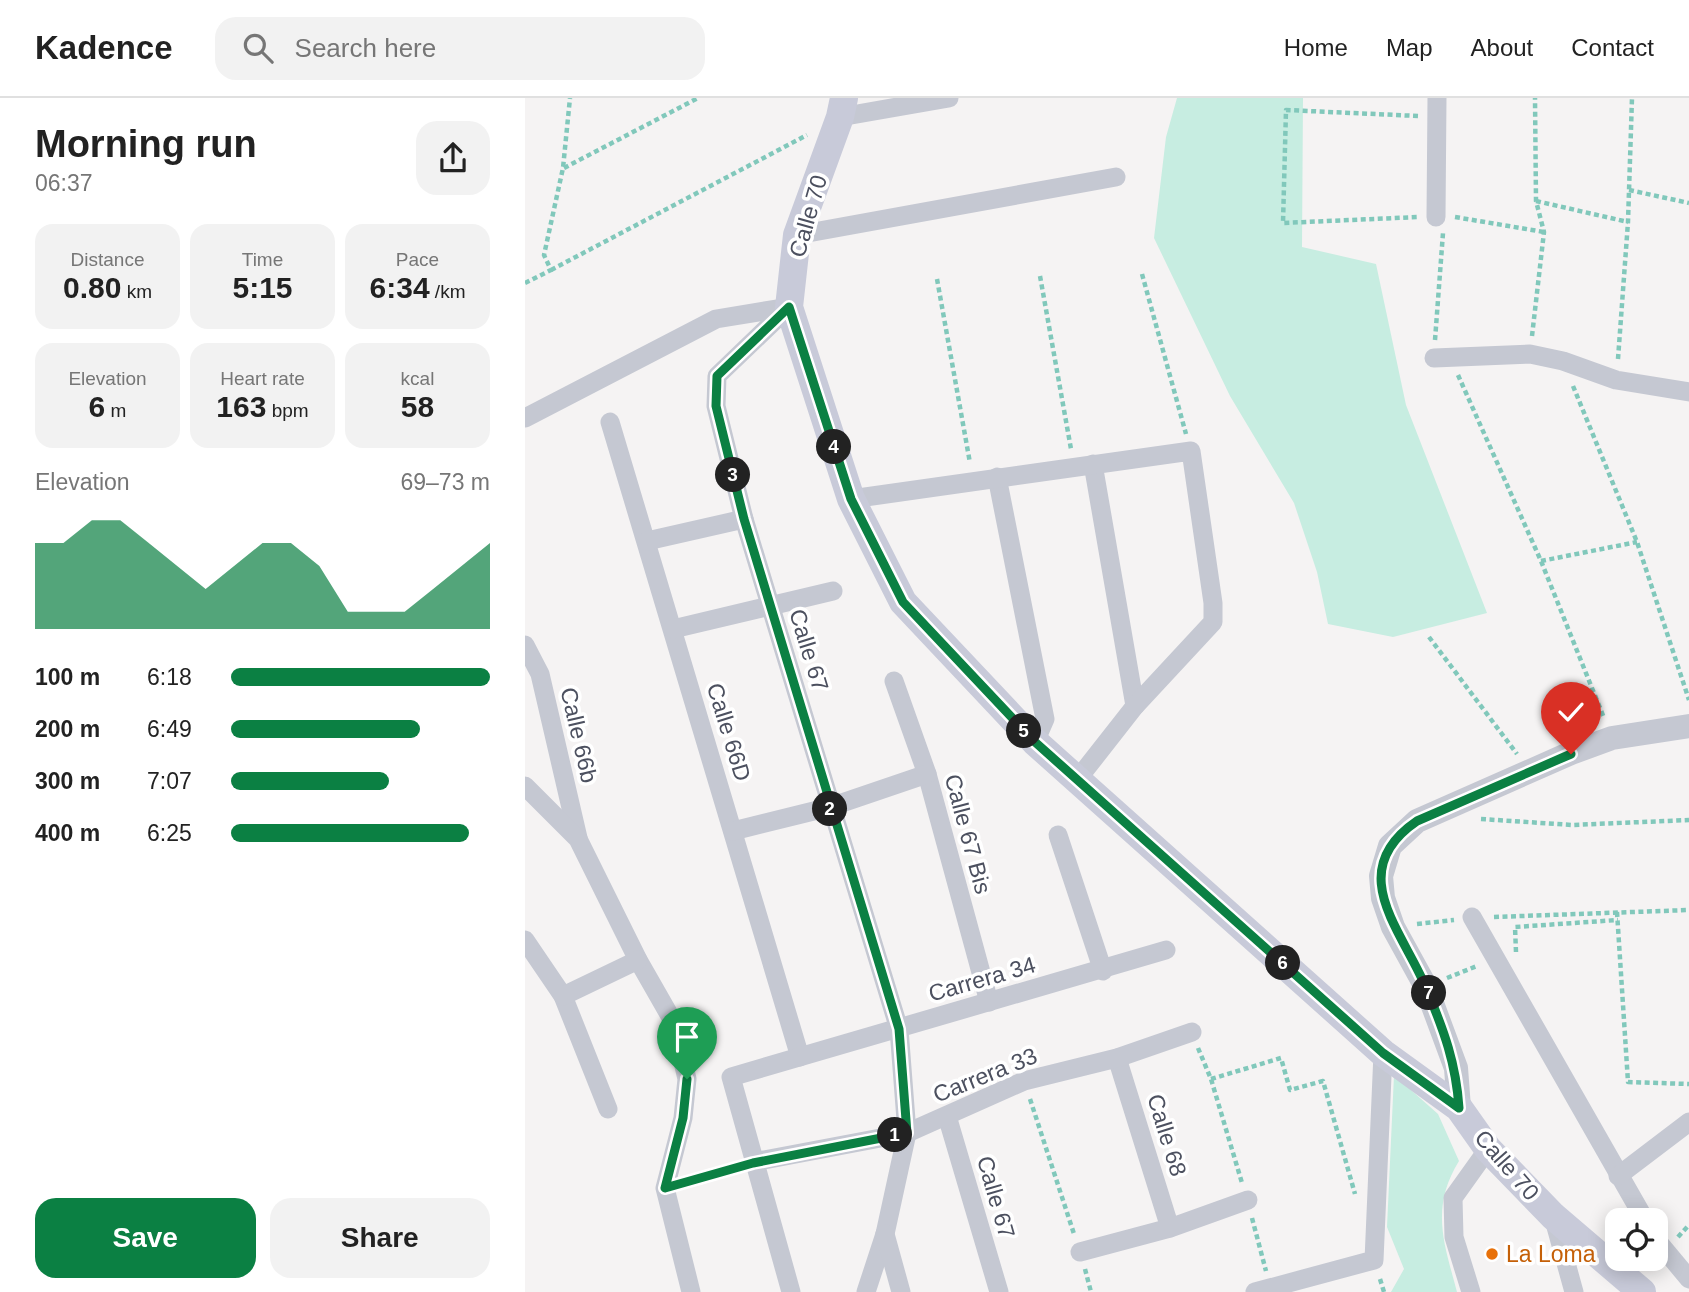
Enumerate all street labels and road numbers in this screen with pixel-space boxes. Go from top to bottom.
street label: Calle 70 [784,172,832,260]
street label: Calle 67 [784,606,834,694]
street label: Calle 66D [702,680,756,784]
street label: Calle 66b [555,685,603,785]
street label: Calle 67 Bis [940,771,996,897]
street label: Carrera 34 [926,951,1039,1007]
street label: Carrera 33 [929,1042,1041,1108]
street label: Calle 68 [1142,1091,1192,1179]
street label: Calle 70 [1470,1125,1544,1205]
street label: Calle 67 [972,1153,1020,1241]

